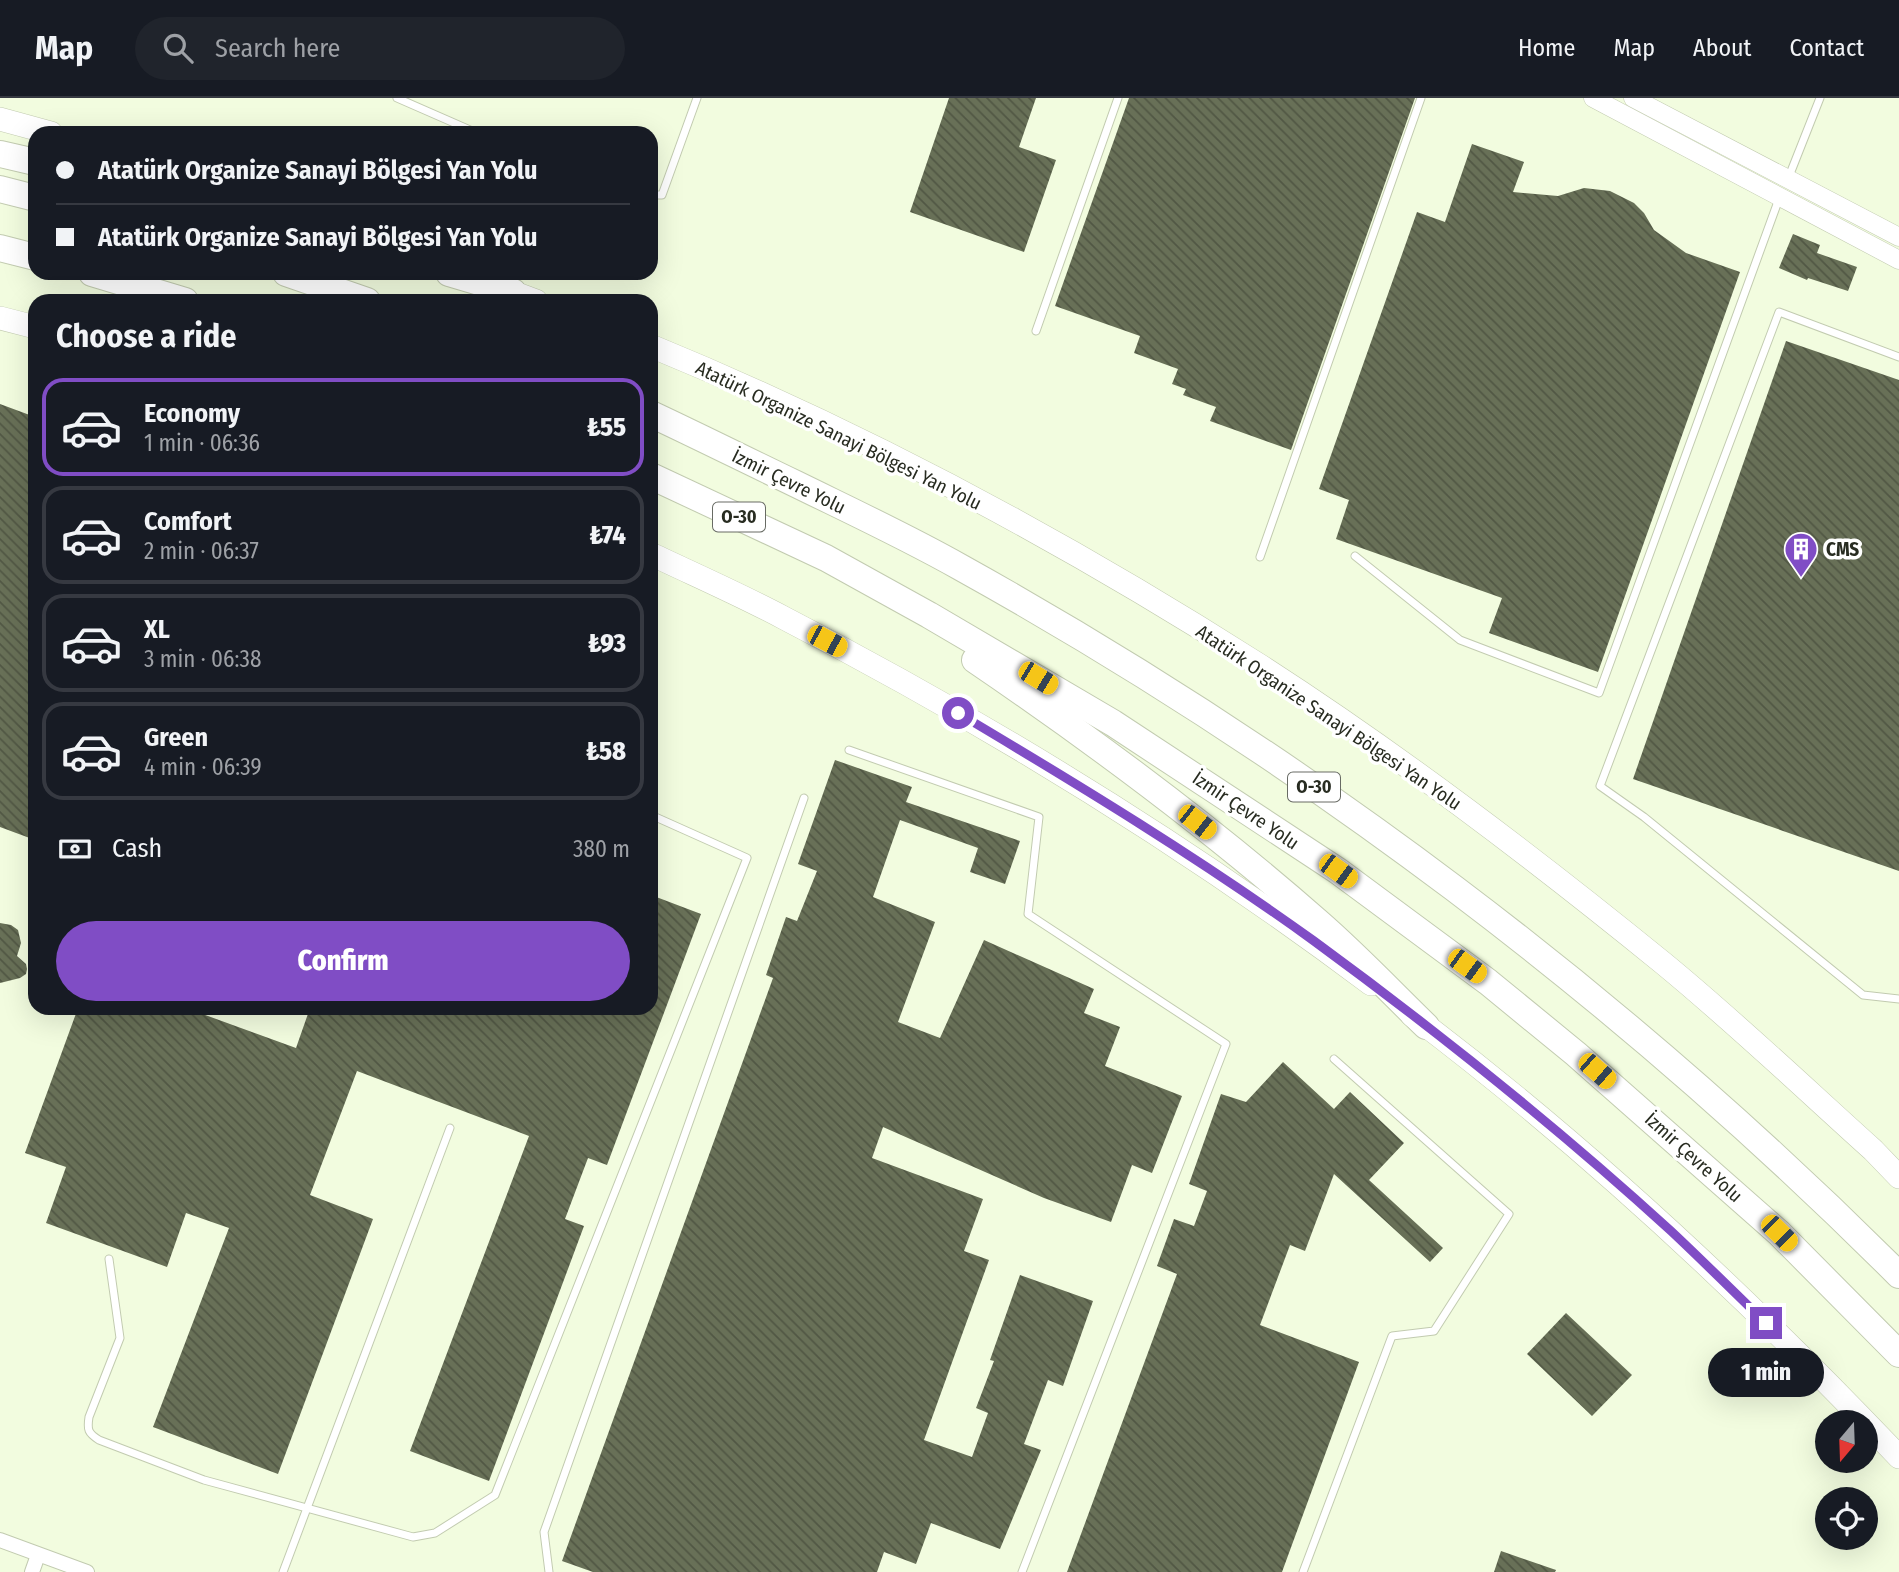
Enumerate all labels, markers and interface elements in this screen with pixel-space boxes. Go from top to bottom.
search box [135,17,625,80]
text: Map [35,28,93,68]
icon: search [159,29,197,67]
text: Search here [215,33,340,64]
text: Home [1518,34,1575,62]
text: Map [1613,34,1655,62]
text: About [1693,34,1751,62]
text: Contact [1789,34,1864,62]
text: Atatürk Organize Sanayi Bölgesi Yan Yolu [98,155,538,186]
text: Atatürk Organize Sanayi Bölgesi Yan Yolu [98,222,538,253]
text: Choose a ride [56,317,237,355]
street label: Atatürk Organize Sanayi Bölgesi Yan Yolu [692,356,985,515]
icon: car [60,396,123,459]
text: Economy [144,398,240,429]
text: ₺55 [587,412,626,443]
text: 1 min · 06:36 [144,429,260,457]
street label: İzmir Çevre Yolu [728,444,849,519]
road number: O-30 [713,502,765,531]
icon: car [60,504,123,567]
text: Comfort [144,506,232,537]
text: ₺74 [589,520,626,551]
building icon: CMS [1782,530,1820,579]
text: 2 min · 06:37 [144,537,259,565]
place label: CMS [1826,538,1859,561]
icon: car [60,612,123,675]
text: XL [144,614,170,645]
street label: Atatürk Organize Sanayi Bölgesi Yan Yolu [1192,620,1466,815]
car [804,622,851,660]
text: ₺93 [588,628,626,659]
text: 3 min · 06:38 [144,645,261,673]
car [1015,658,1062,698]
route start [942,697,974,729]
icon: car [60,720,123,783]
text: Green [144,722,208,753]
text: ₺58 [586,736,626,767]
text: 4 min · 06:39 [144,753,262,781]
street label: İzmir Çevre Yolu [1188,766,1303,854]
road number: O-30 [1288,772,1340,802]
car [1174,801,1221,843]
icon: cash [56,830,94,868]
text: Cash [112,833,162,864]
text: 380 m [573,835,630,863]
car [1315,850,1362,892]
button: Confirm [56,921,630,1001]
car [1444,945,1491,987]
car [1575,1049,1620,1093]
street label: İzmir Çevre Yolu [1640,1108,1747,1207]
car [1757,1211,1802,1255]
route end [1750,1307,1782,1339]
callout: 1 min [1708,1348,1824,1396]
text: 1 min [1741,1358,1791,1386]
north arrow [1815,1410,1878,1474]
map controls [1815,1410,1878,1550]
button: locate [1815,1487,1878,1550]

